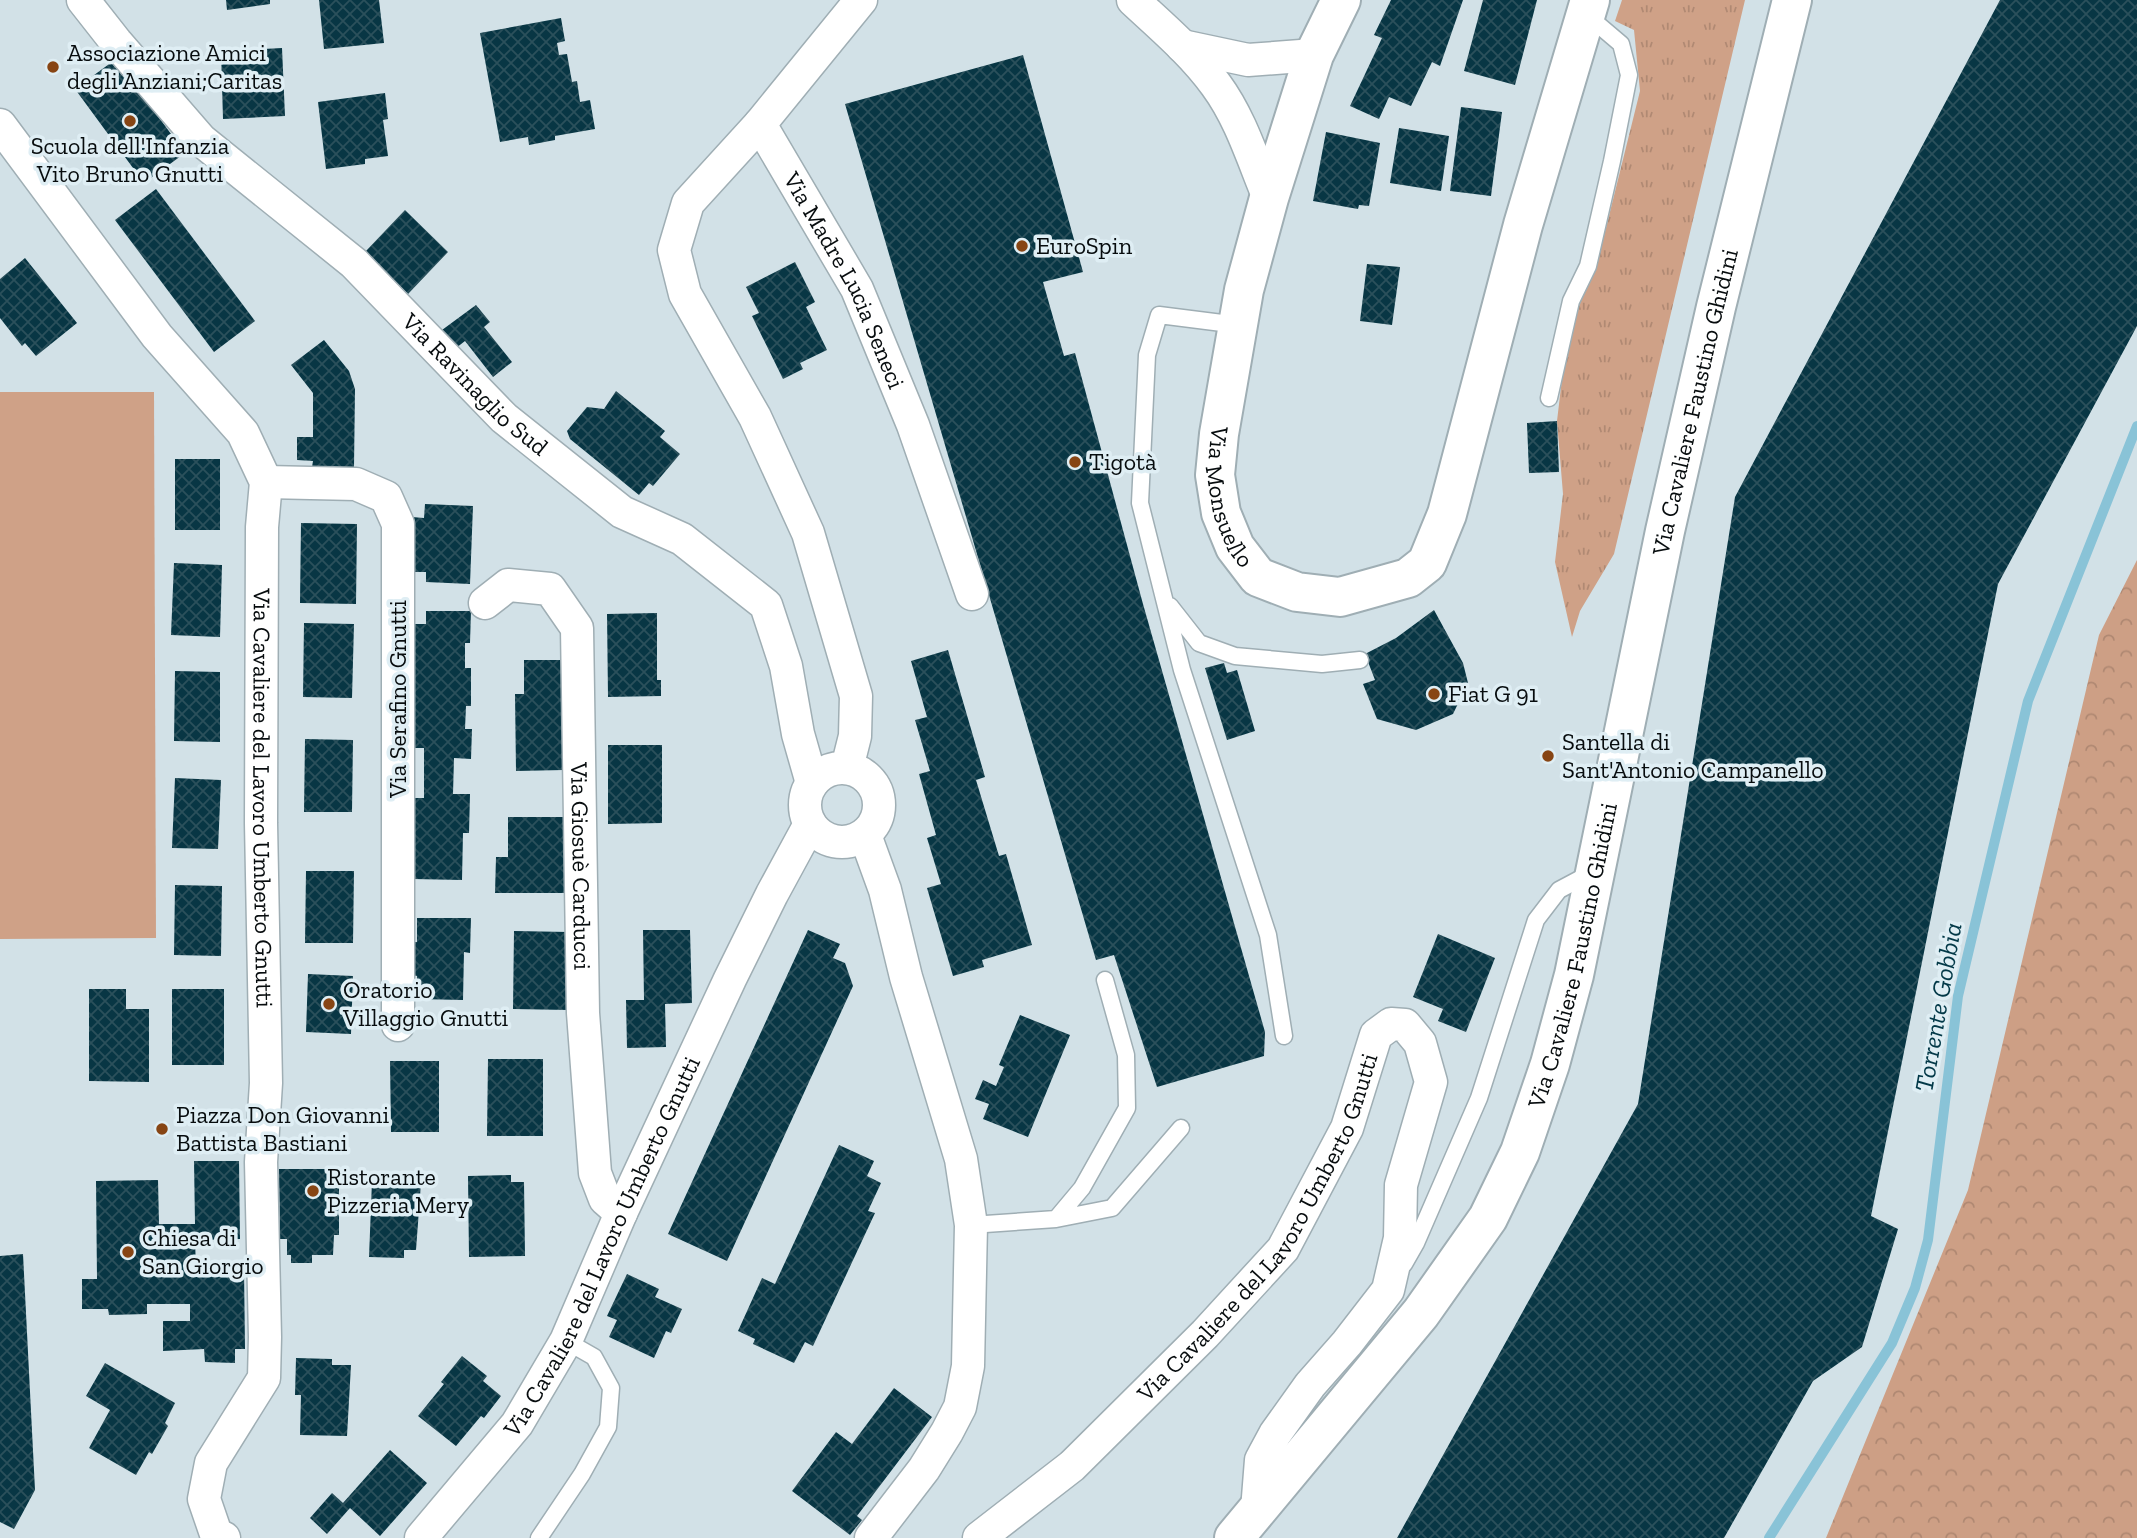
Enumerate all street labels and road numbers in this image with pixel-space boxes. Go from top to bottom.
street label: Via Madre Lucia Seneci [777,166,912,393]
street label: Via Cavaliere Faustino Ghidini [1645,245,1744,559]
street label: Via Ravinaglio Sud [396,306,554,461]
street label: Via Monsuello [1200,423,1260,573]
street label: Via Cavaliere del Lavoro Umberto Gnutti [247,587,280,1008]
street label: Via Serafino Gnutti [383,600,412,799]
street label: Via Giosuè Carducci [565,761,597,971]
street label: Via Cavaliere Faustino Ghidini [1521,800,1623,1113]
street label: Via Cavaliere del Lavoro Umberto Gnutti [1130,1049,1384,1408]
street label: Via Cavaliere del Lavoro Umberto Gnutti [497,1051,706,1444]

